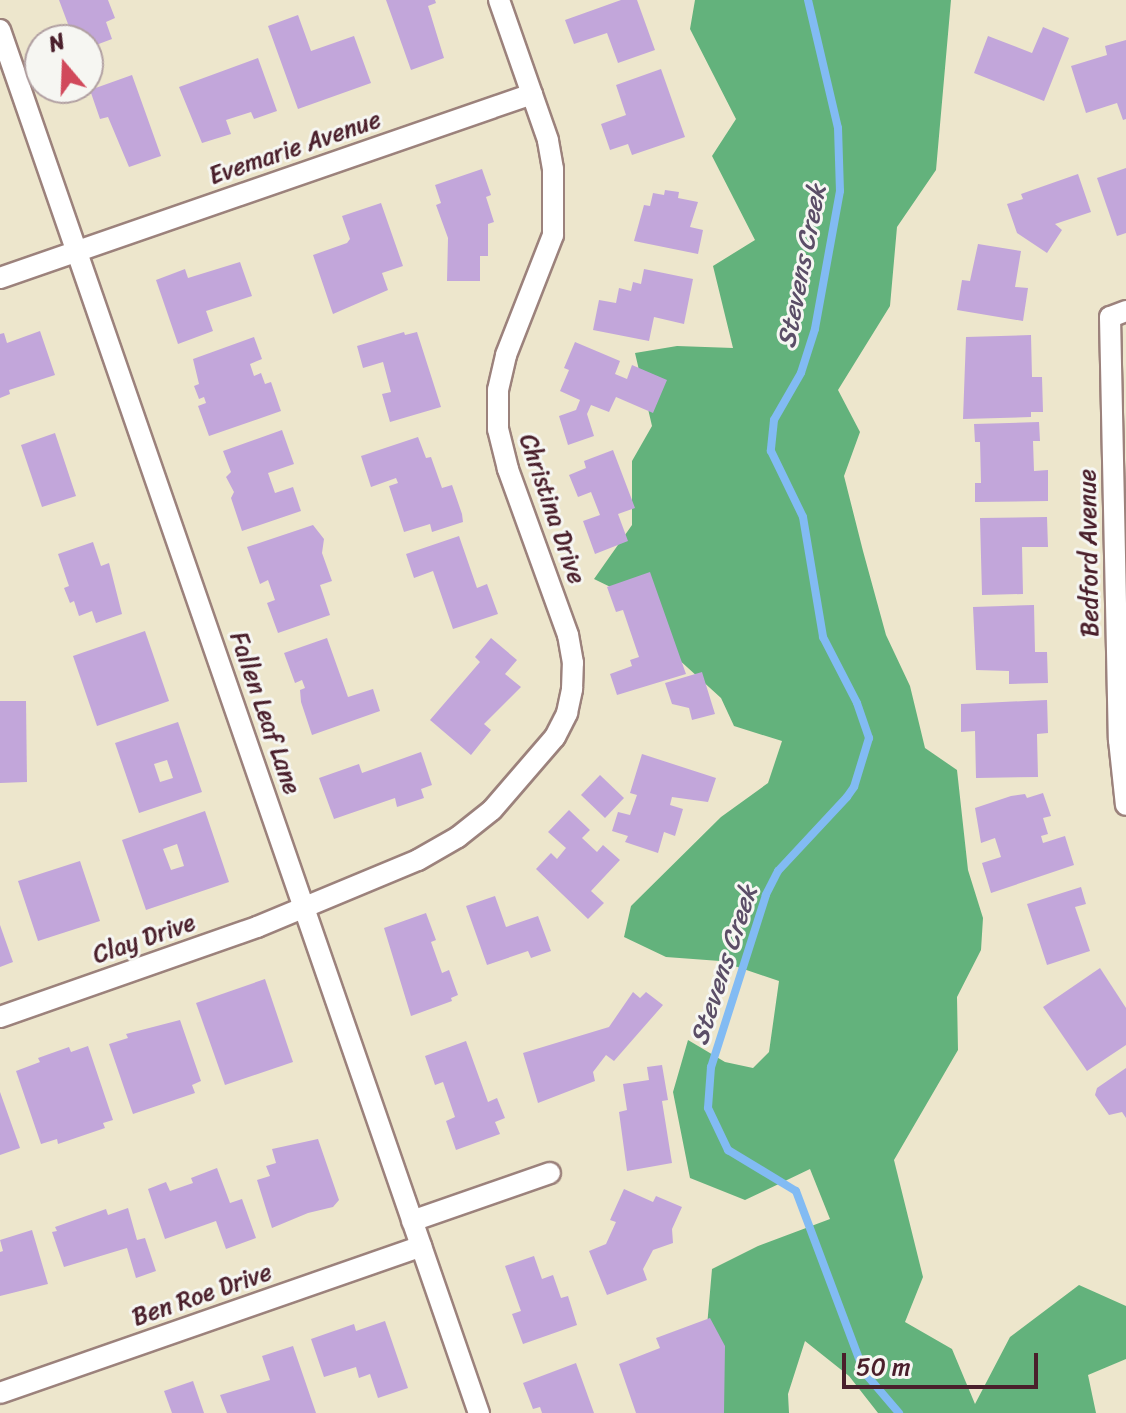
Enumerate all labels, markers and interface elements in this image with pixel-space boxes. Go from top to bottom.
text: N [43,22,70,64]
north arrow [24,24,104,104]
street label: Evemarie Avenue [206,105,384,191]
water label: Stevens Creek [771,181,833,351]
street label: Christina Drive [513,430,591,588]
street label: Bedford Avenue [1073,469,1105,637]
street label: Fallen Leaf Lane [224,627,306,799]
water label: Stevens Creek [683,881,765,1049]
street label: Clay Drive [89,908,199,970]
street label: Ben Roe Drive [128,1258,276,1332]
scale bar [846,1337,1042,1387]
text: 50 m [856,1346,911,1388]

